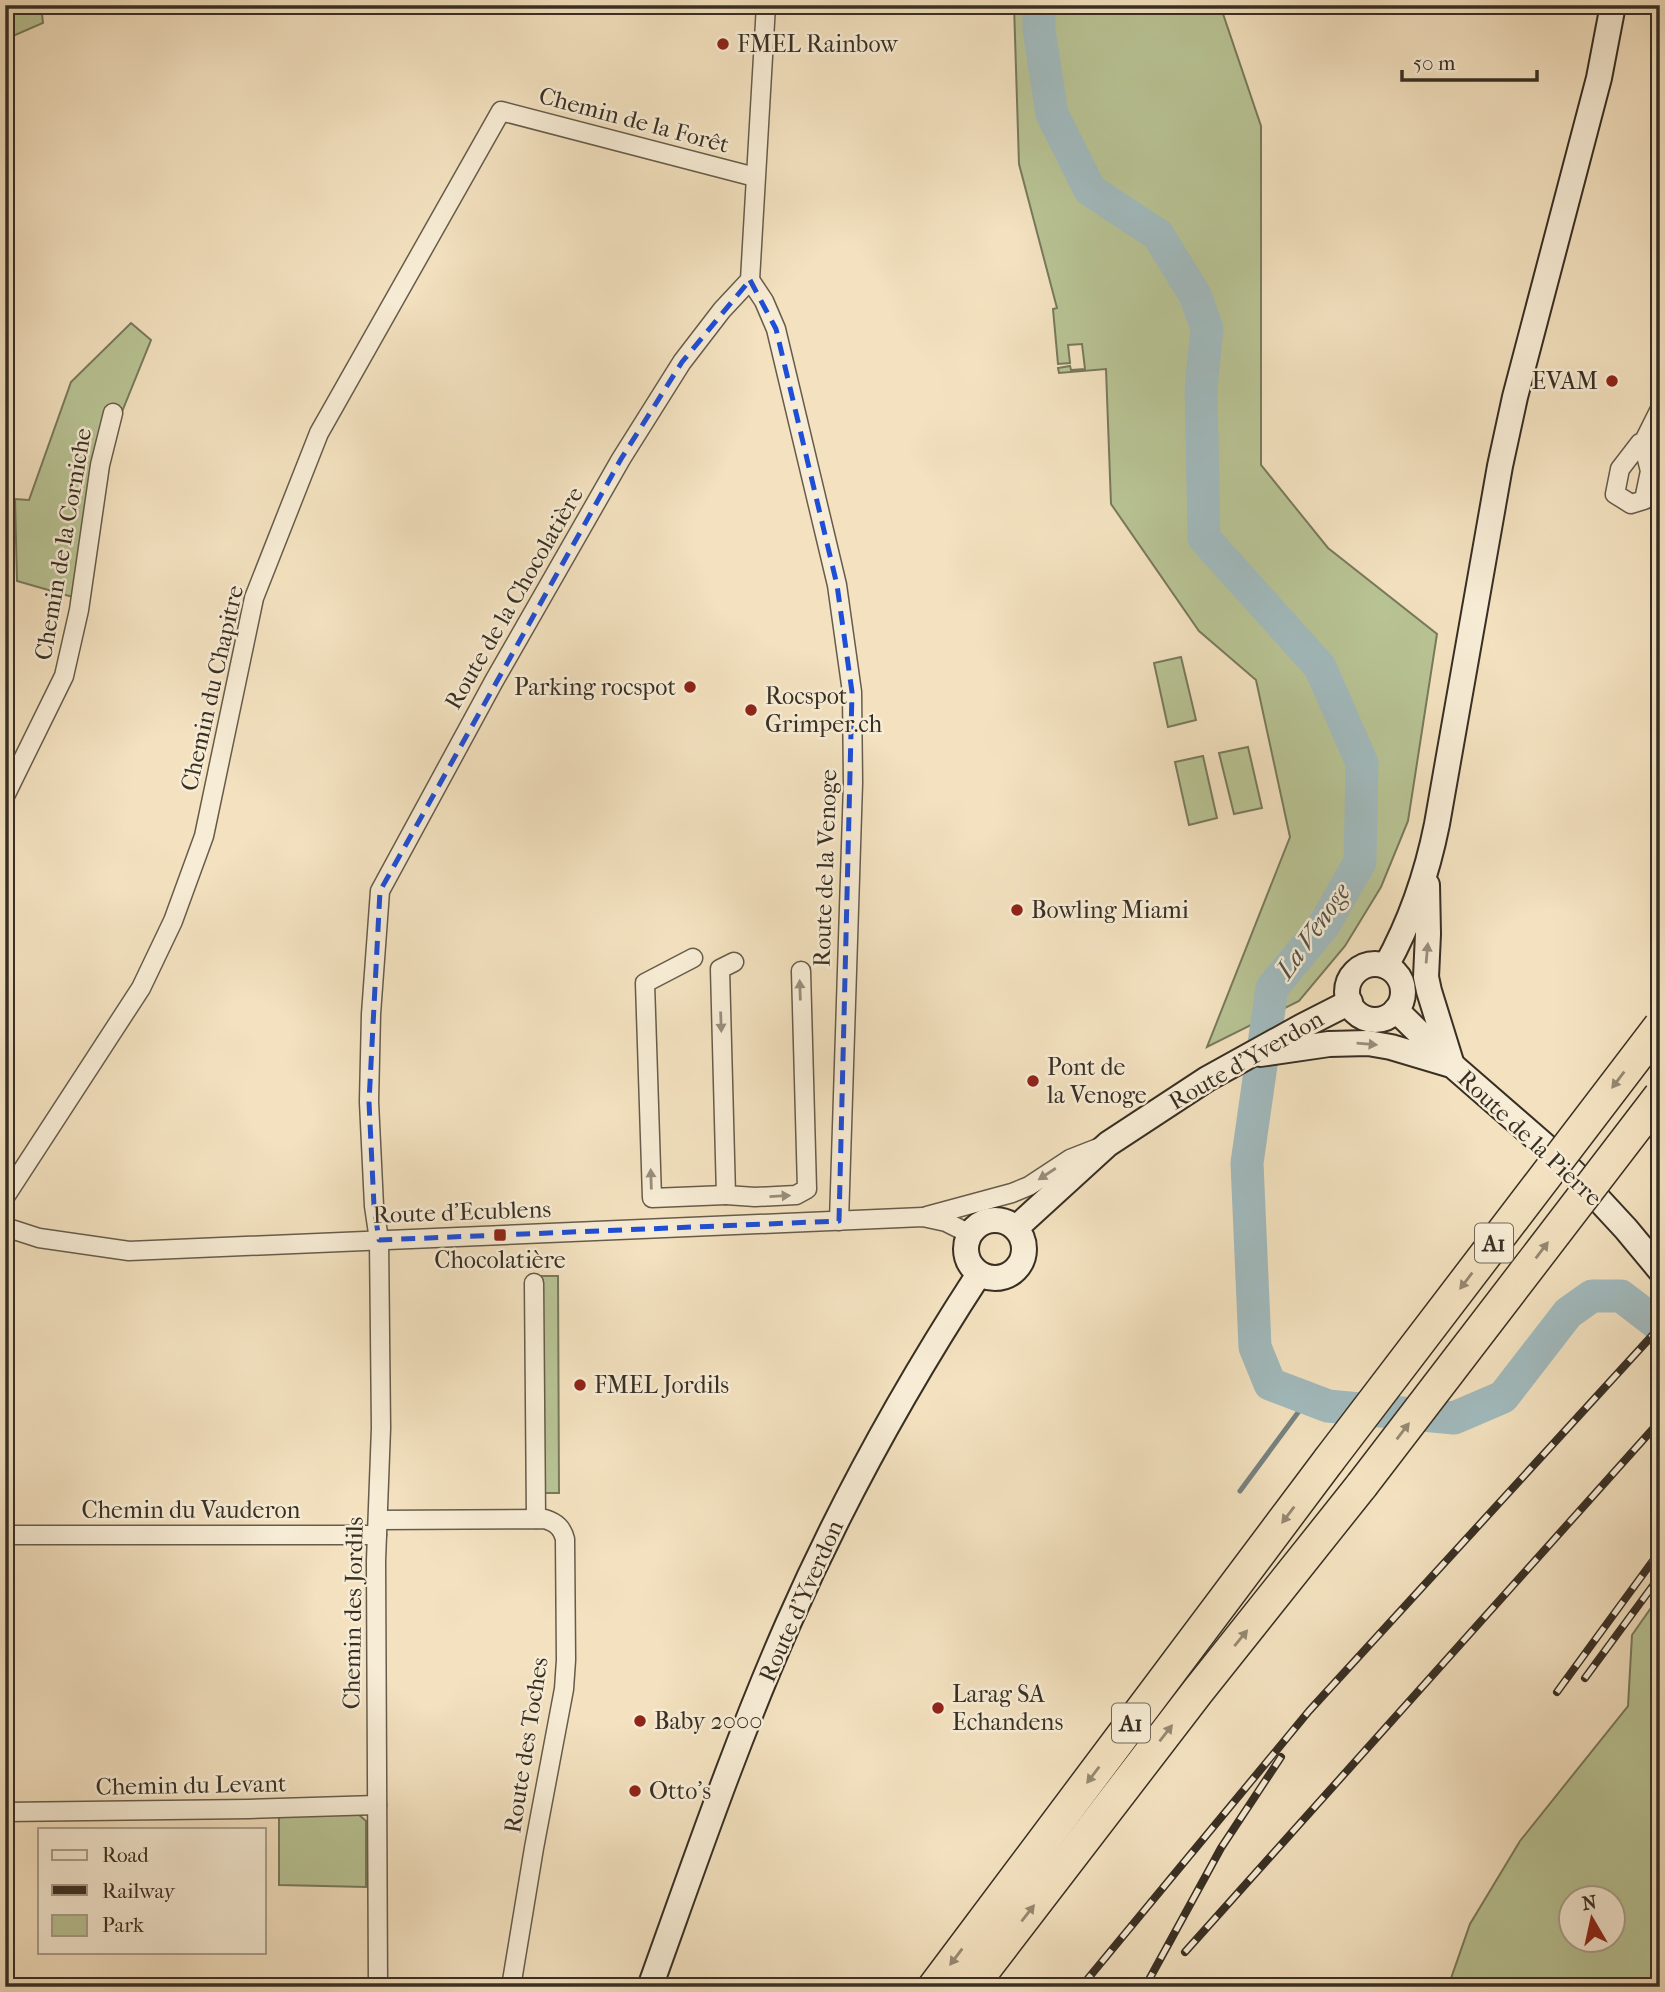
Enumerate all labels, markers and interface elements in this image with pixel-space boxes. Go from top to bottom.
place label: FMEL Rainbow [737,30,899,58]
marker: FMEL Rainbow [715,36,731,52]
scale bar [1402,38,1537,82]
text: 50 m [1413,51,1456,75]
street label: Chemin de la Forêt [536,81,733,159]
place label: EVAM [1532,367,1598,395]
marker: EVAM [1604,373,1620,389]
street label: Chemin de la Corniche [29,426,97,662]
street label: Route de la Chocolatière [439,482,589,714]
street label: Chemin du Chapitre [175,582,249,794]
place label: Parking rocspot [514,673,676,701]
marker: Parking rocspot [682,679,698,695]
place label: Rocspot Grimper.ch [765,682,883,738]
marker: Rocspot Grimper.ch [743,702,759,718]
street label: Route de la Venoge [808,769,842,967]
water label: La Venoge [1268,876,1358,986]
place label: Bowling Miami [1031,896,1189,924]
marker: Bowling Miami [1009,902,1025,918]
one-way arrow [1422,941,1433,963]
one-way arrow [794,979,806,1001]
street label: Route d'Yverdon [1164,1004,1328,1116]
one-way arrow [715,1011,727,1033]
one-way arrow [1356,1039,1378,1050]
place label: Pont de la Venoge [1046,1053,1147,1109]
street label: Route de la Pierre [1452,1064,1608,1212]
one-way arrow [1612,1071,1626,1089]
marker: Pont de la Venoge [1025,1073,1041,1089]
one-way arrow [646,1168,657,1190]
one-way arrow [1037,1168,1057,1181]
one-way arrow [769,1190,791,1201]
street label: Route d'Ecublens [372,1195,552,1229]
road number: A1 [1475,1224,1513,1262]
marker: Chocolatière [492,1227,508,1243]
one-way arrow [1534,1242,1549,1260]
place label: Chocolatière [434,1246,566,1274]
one-way arrow [1458,1271,1473,1289]
place label: FMEL Jordils [594,1371,729,1399]
marker: FMEL Jordils [572,1377,588,1393]
one-way arrow [1396,1422,1410,1440]
street label: Chemin du Vauderon [82,1496,300,1524]
one-way arrow [1281,1506,1295,1524]
street label: Chemin des Jordils [337,1516,369,1710]
street label: Route d'Yverdon [753,1516,849,1686]
one-way arrow [1233,1629,1248,1647]
street label: Route des Toches [498,1655,554,1835]
place label: Larag SA Echandens [952,1680,1063,1736]
marker: Larag SA Echandens [930,1700,946,1716]
road number: A1 [1112,1704,1150,1742]
place label: Baby 2000 [654,1707,763,1735]
marker: Baby 2000 [632,1713,648,1729]
one-way arrow [1159,1724,1173,1742]
one-way arrow [1086,1766,1100,1784]
street label: Chemin du Levant [95,1769,287,1801]
place label: Otto's [649,1777,711,1805]
marker: Otto's [627,1783,643,1799]
legend [38,1828,266,1954]
text: Road [102,1843,149,1867]
text: Railway [102,1879,176,1903]
north arrow [1556,1884,1626,1954]
text: N [1581,1891,1599,1915]
one-way arrow [1020,1904,1034,1922]
text: Park [102,1913,144,1937]
one-way arrow [949,1948,963,1967]

